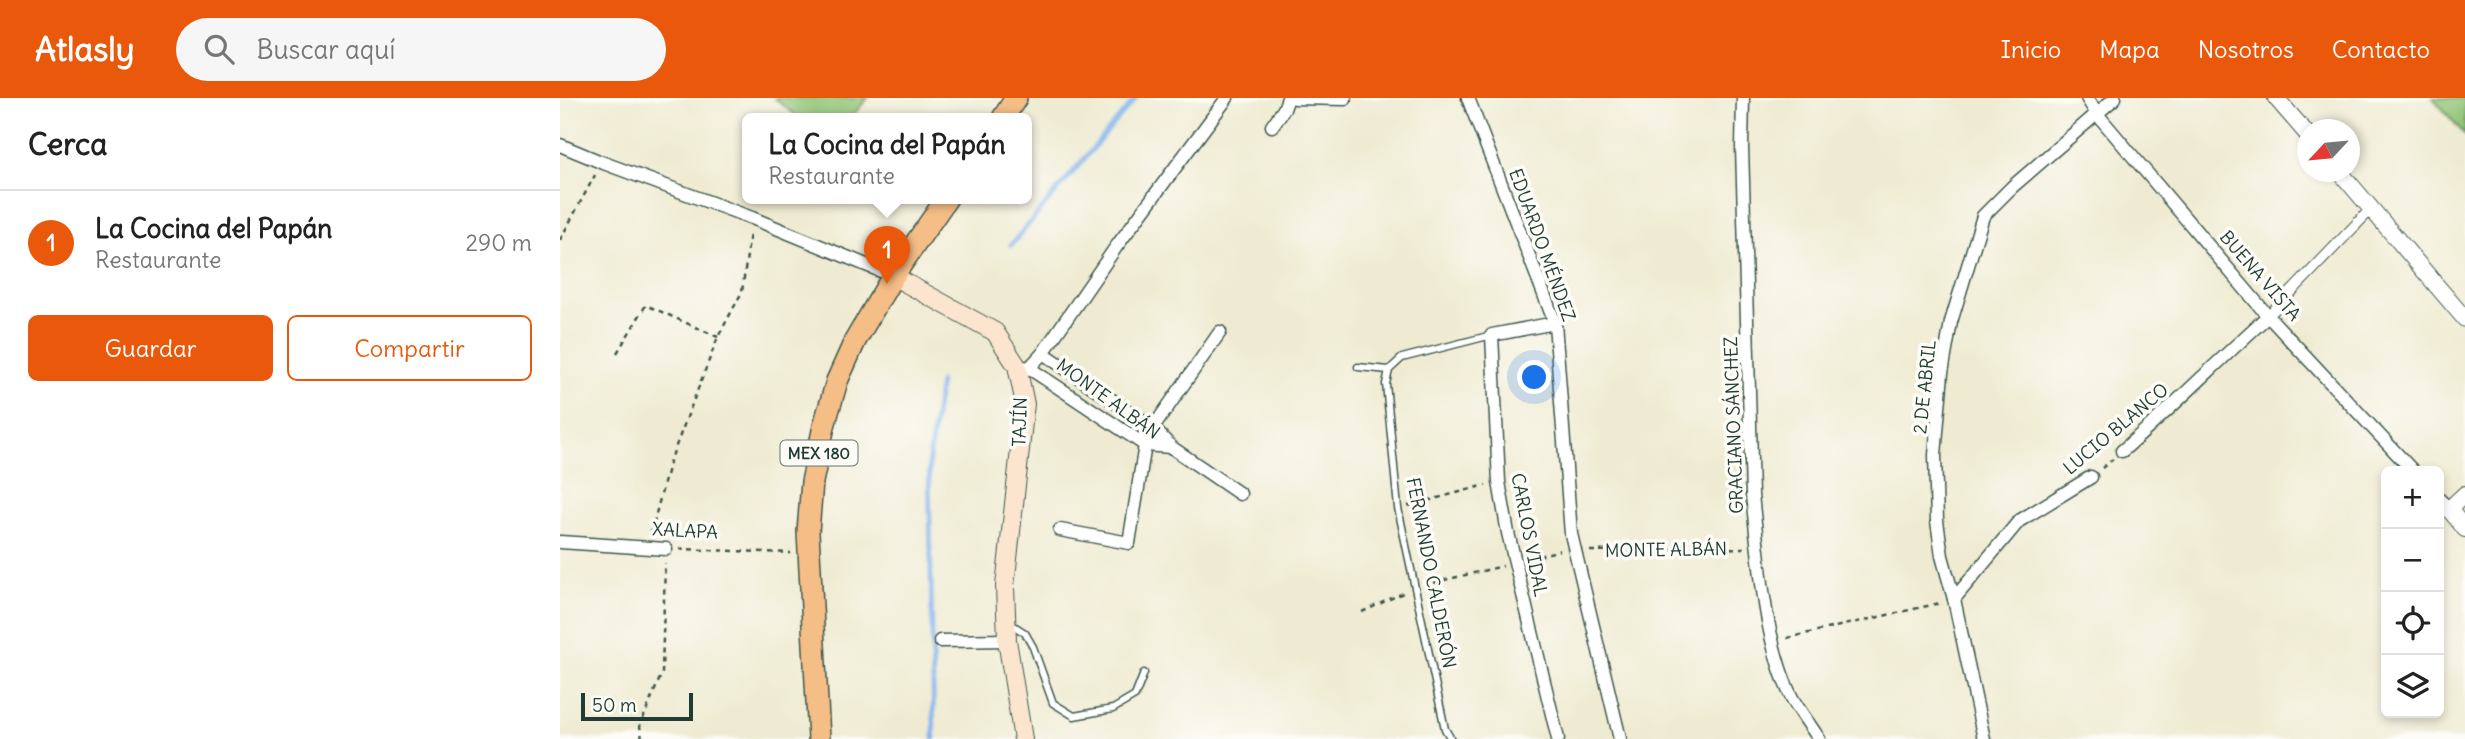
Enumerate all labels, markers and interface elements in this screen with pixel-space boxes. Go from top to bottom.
search box [176,18,666,81]
text: Atlasly [35,28,134,70]
icon: search [200,30,238,68]
text: Buscar aquí [256,33,395,66]
text: Inicio [2001,34,2061,64]
text: Mapa [2099,34,2160,64]
text: Nosotros [2198,34,2294,64]
text: Contacto [2332,34,2430,64]
popup [742,113,1032,204]
north arrow [2297,119,2360,182]
text: Cerca [28,125,107,163]
text: La Cocina del Papán [768,128,1006,161]
text: Restaurante [768,161,895,190]
street label: EDUARDO MÉNDEZ [1504,165,1581,324]
text: La Cocina del Papán [95,212,332,245]
pin: 1 [864,226,910,284]
street label: BUENA VISTA [2215,226,2306,326]
text: 1 [46,228,56,257]
text: 290 m [465,228,532,257]
text: Restaurante [95,245,221,274]
button: Guardar [28,315,273,381]
button: Compartir [287,315,532,381]
street label: GRACIANO SÁNCHEZ [1719,336,1748,514]
street label: 2 DE ABRIL [1908,339,1941,435]
street label: MONTE ALBÁN [1052,353,1165,444]
your location [1517,360,1551,394]
street label: LUCIO BLANCO [2058,378,2173,479]
street label: TAJÍN [1007,397,1032,447]
road number: MEX 180 [780,440,858,466]
map controls [2381,466,2444,718]
button: + [2381,466,2444,529]
street label: CARLOS VIDAL [1506,471,1553,599]
street label: FERNANDO CALDERÓN [1402,476,1461,670]
street label: XALAPA [651,517,719,544]
button: − [2381,529,2444,592]
street label: MONTE ALBÁN [1605,537,1727,562]
button: locate [2381,592,2444,655]
button: layers [2381,655,2444,718]
scale bar [581,690,693,722]
text: 50 m [592,693,637,717]

